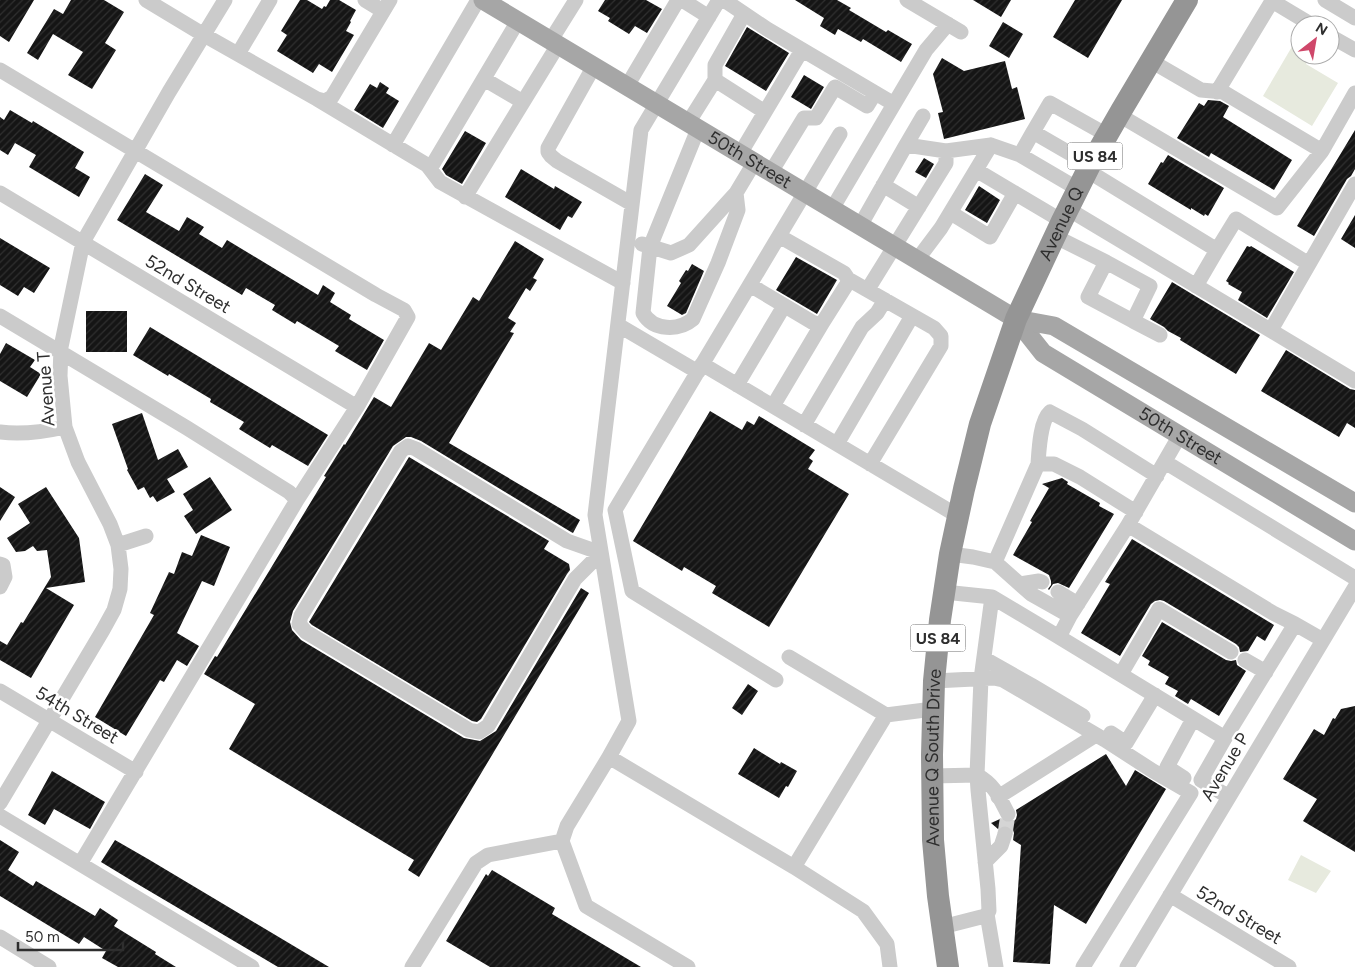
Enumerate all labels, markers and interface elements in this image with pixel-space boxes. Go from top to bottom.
north arrow [1290,15,1340,65]
text: N [1312,19,1330,39]
street label: 50th Street [704,126,796,193]
road number: US 84 [1068,142,1122,170]
street label: Avenue Q [1034,183,1088,264]
street label: 52nd Street [141,250,235,318]
street label: Avenue T [32,351,60,427]
street label: 50th Street [1135,402,1226,469]
road number: US 84 [910,624,966,651]
street label: Avenue Q South Drive [921,668,946,848]
street label: 54th Street [31,682,123,749]
street label: Avenue P [1196,729,1254,805]
street label: 52nd Street [1192,881,1286,949]
scale bar [18,920,122,952]
text: 50 m [25,928,60,946]

